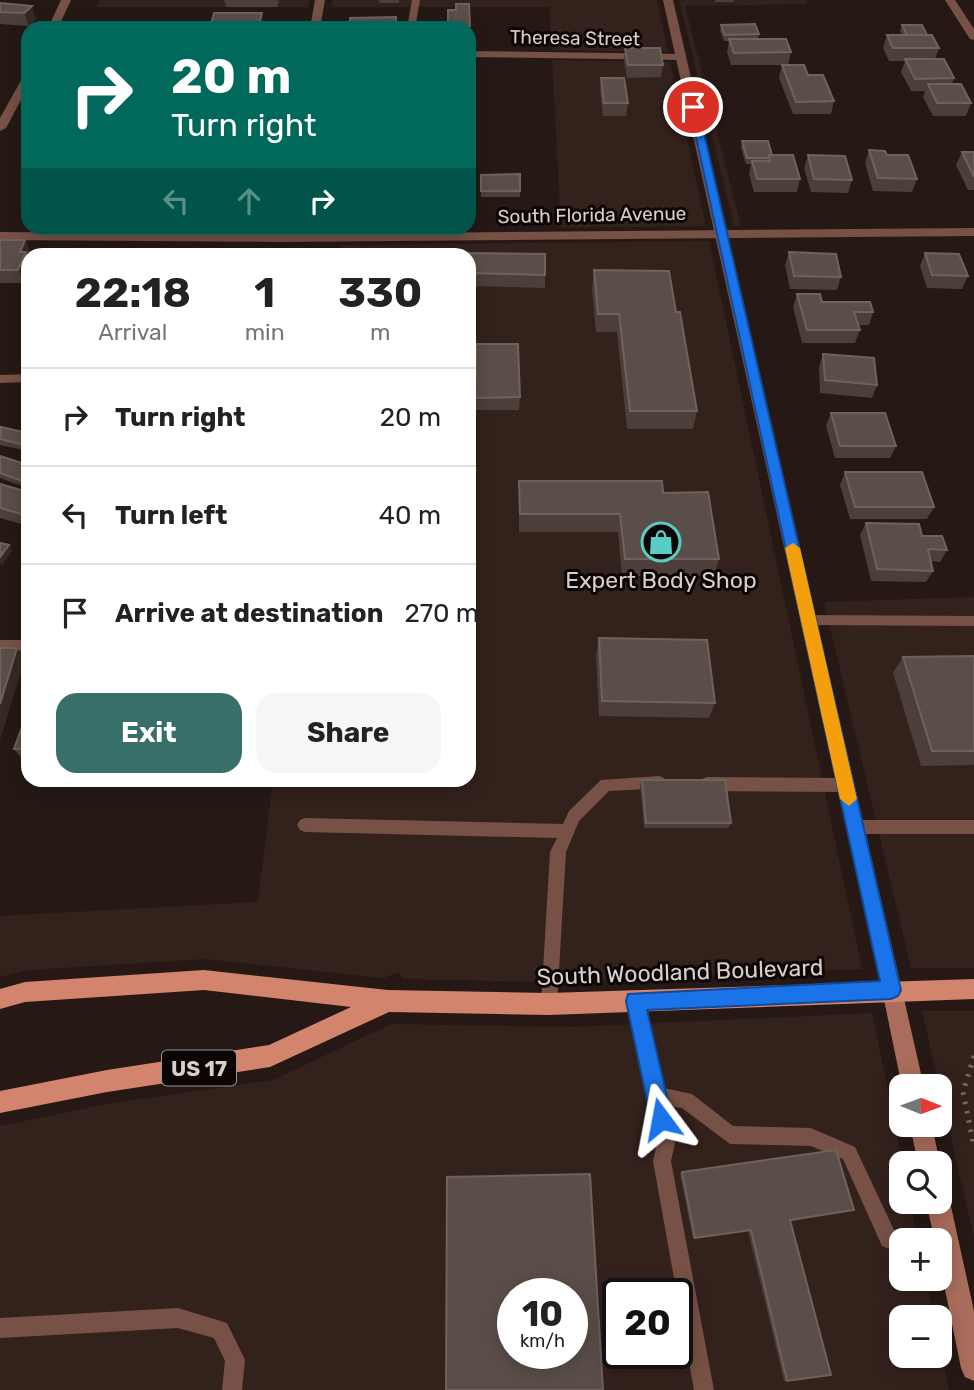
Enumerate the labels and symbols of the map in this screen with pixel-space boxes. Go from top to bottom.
street label: Theresa Street [510,25,641,51]
pin [663,77,723,137]
street label: South Florida Avenue [497,202,687,228]
shop icon: Expert Body Shop [640,521,682,563]
place label: Expert Body Shop [565,566,757,594]
street label: South Woodland Boulevard [536,953,824,991]
road number: US 17 [162,1050,236,1086]
north arrow [889,1074,952,1138]
position arrow [624,1082,698,1156]
speed limit sign: 20 [602,1278,693,1369]

